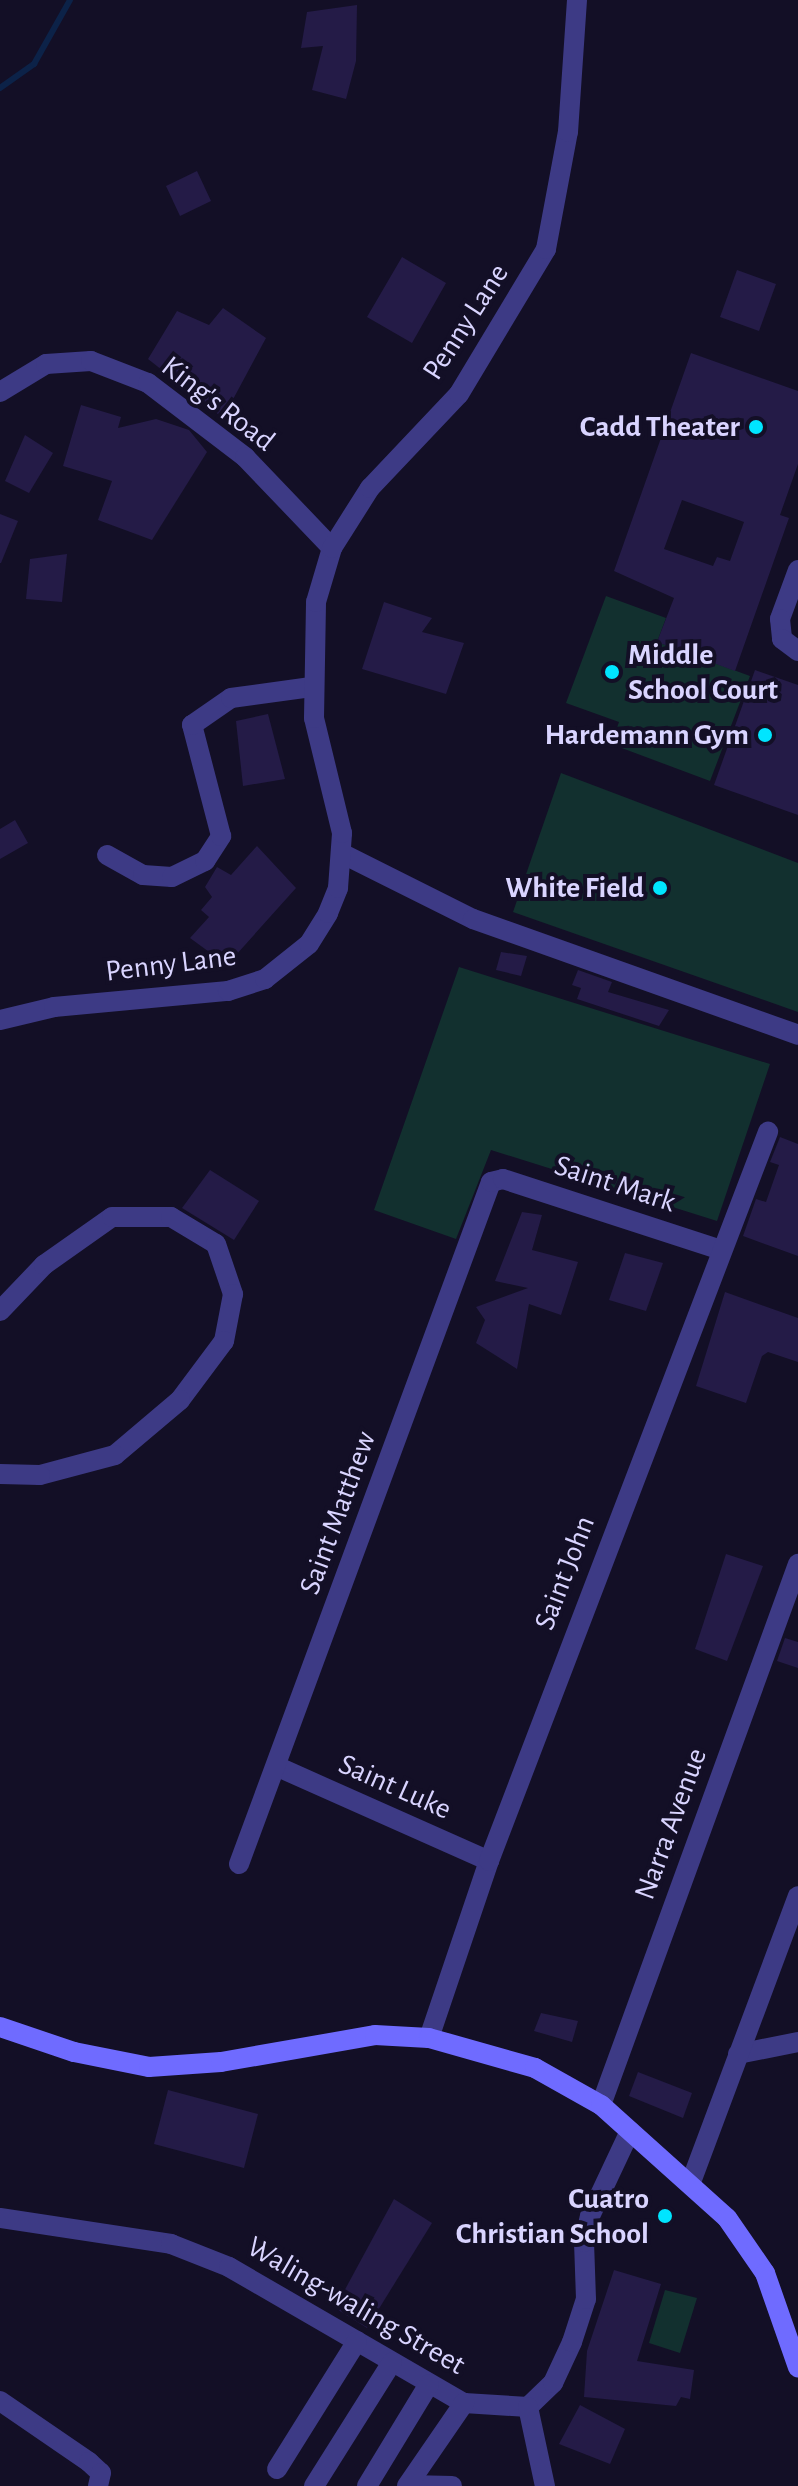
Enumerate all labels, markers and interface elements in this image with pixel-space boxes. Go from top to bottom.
street label: Penny Lane [415,257,517,387]
street label: King's Road [154,349,282,459]
place label: Cadd Theater [580,409,740,445]
marker: Cadd Theater [747,418,765,436]
place label: Middle School Court [628,637,778,708]
marker: Middle School Court [603,663,621,681]
place label: Hardemann Gym [544,717,749,753]
marker: Hardemann Gym [756,726,774,744]
place label: White Field [505,870,644,906]
marker: White Field [651,879,669,897]
street label: Penny Lane [104,938,238,990]
street label: Saint Mark [550,1148,680,1220]
street label: Saint Matthew [292,1427,384,1599]
street label: Saint John [527,1511,603,1635]
street label: Narra Avenue [627,1743,715,1905]
street label: Saint Luke [333,1746,457,1828]
place label: Cuatro Christian School [456,2181,649,2252]
marker: Cuatro Christian School [656,2207,674,2225]
street label: Waling-waling Street [240,2229,472,2383]

